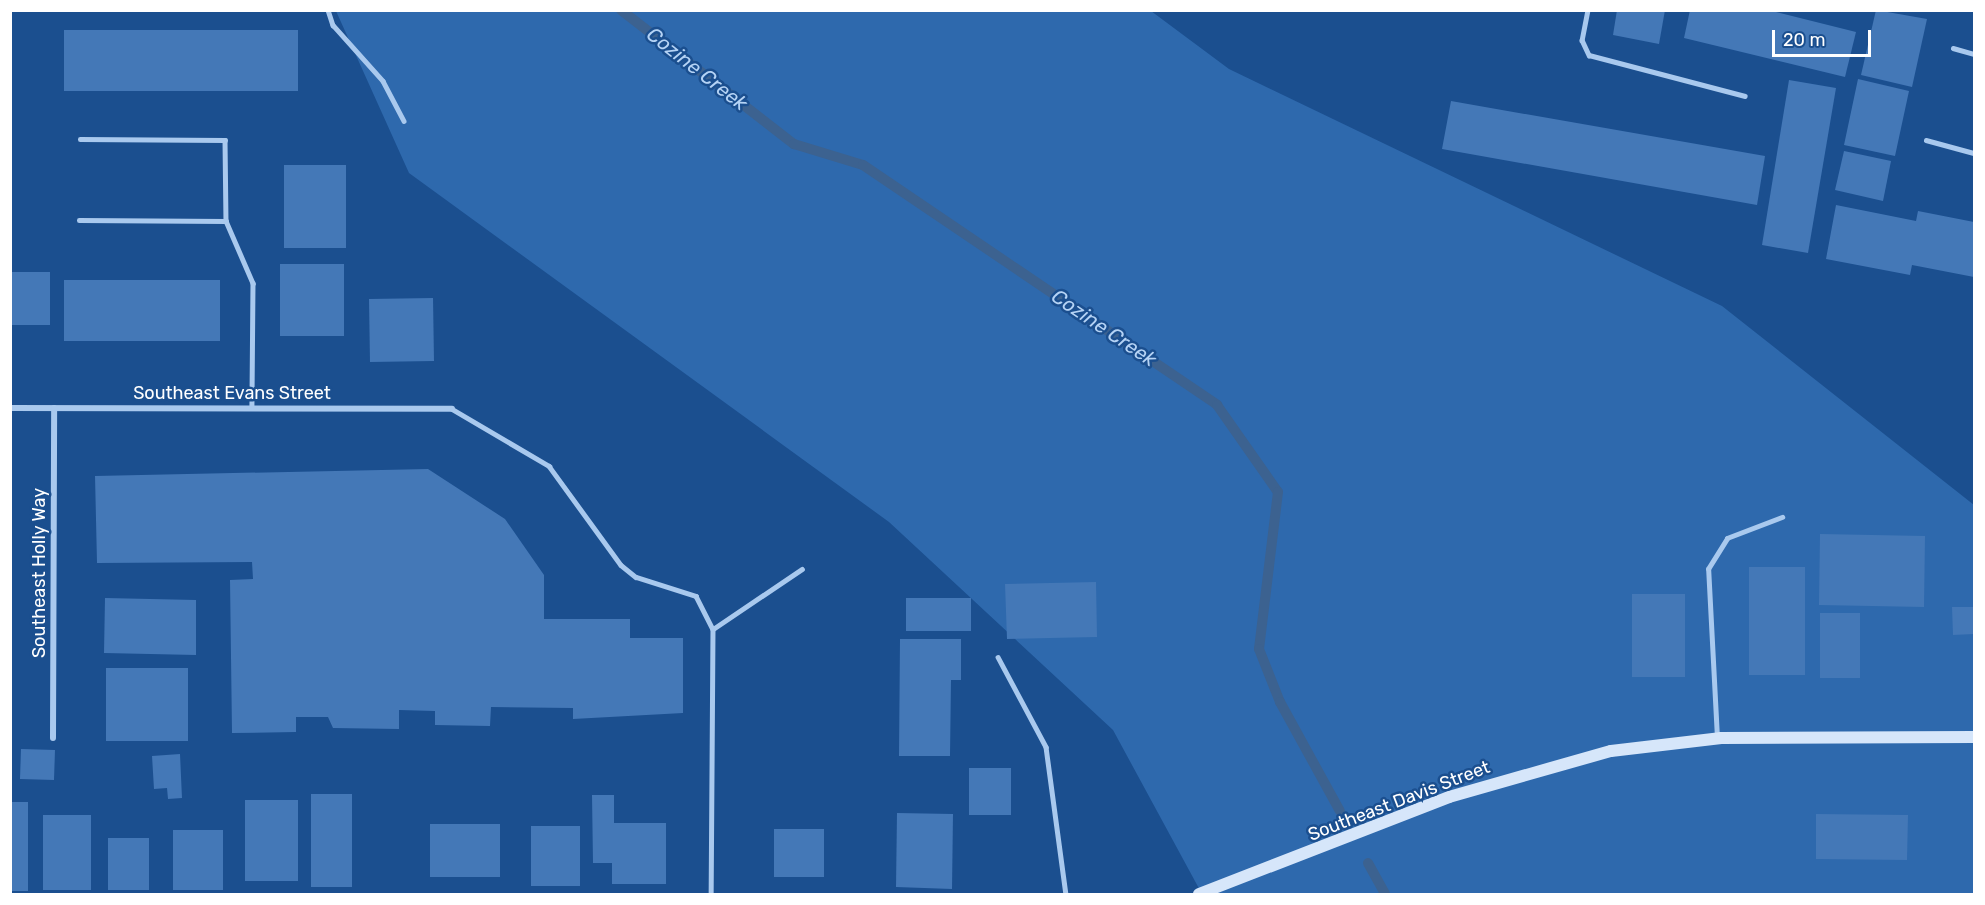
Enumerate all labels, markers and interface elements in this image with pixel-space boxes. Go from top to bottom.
scale bar [1775,18,1874,56]
water label: Cozine Creek [642,22,752,116]
text: 20 m [1783,29,1825,51]
water label: Cozine Creek [1047,284,1161,372]
street label: Southeast Evans Street [133,382,331,404]
street label: Southeast Holly Way [28,488,50,658]
street label: Southeast Davis Street [1305,756,1493,846]

